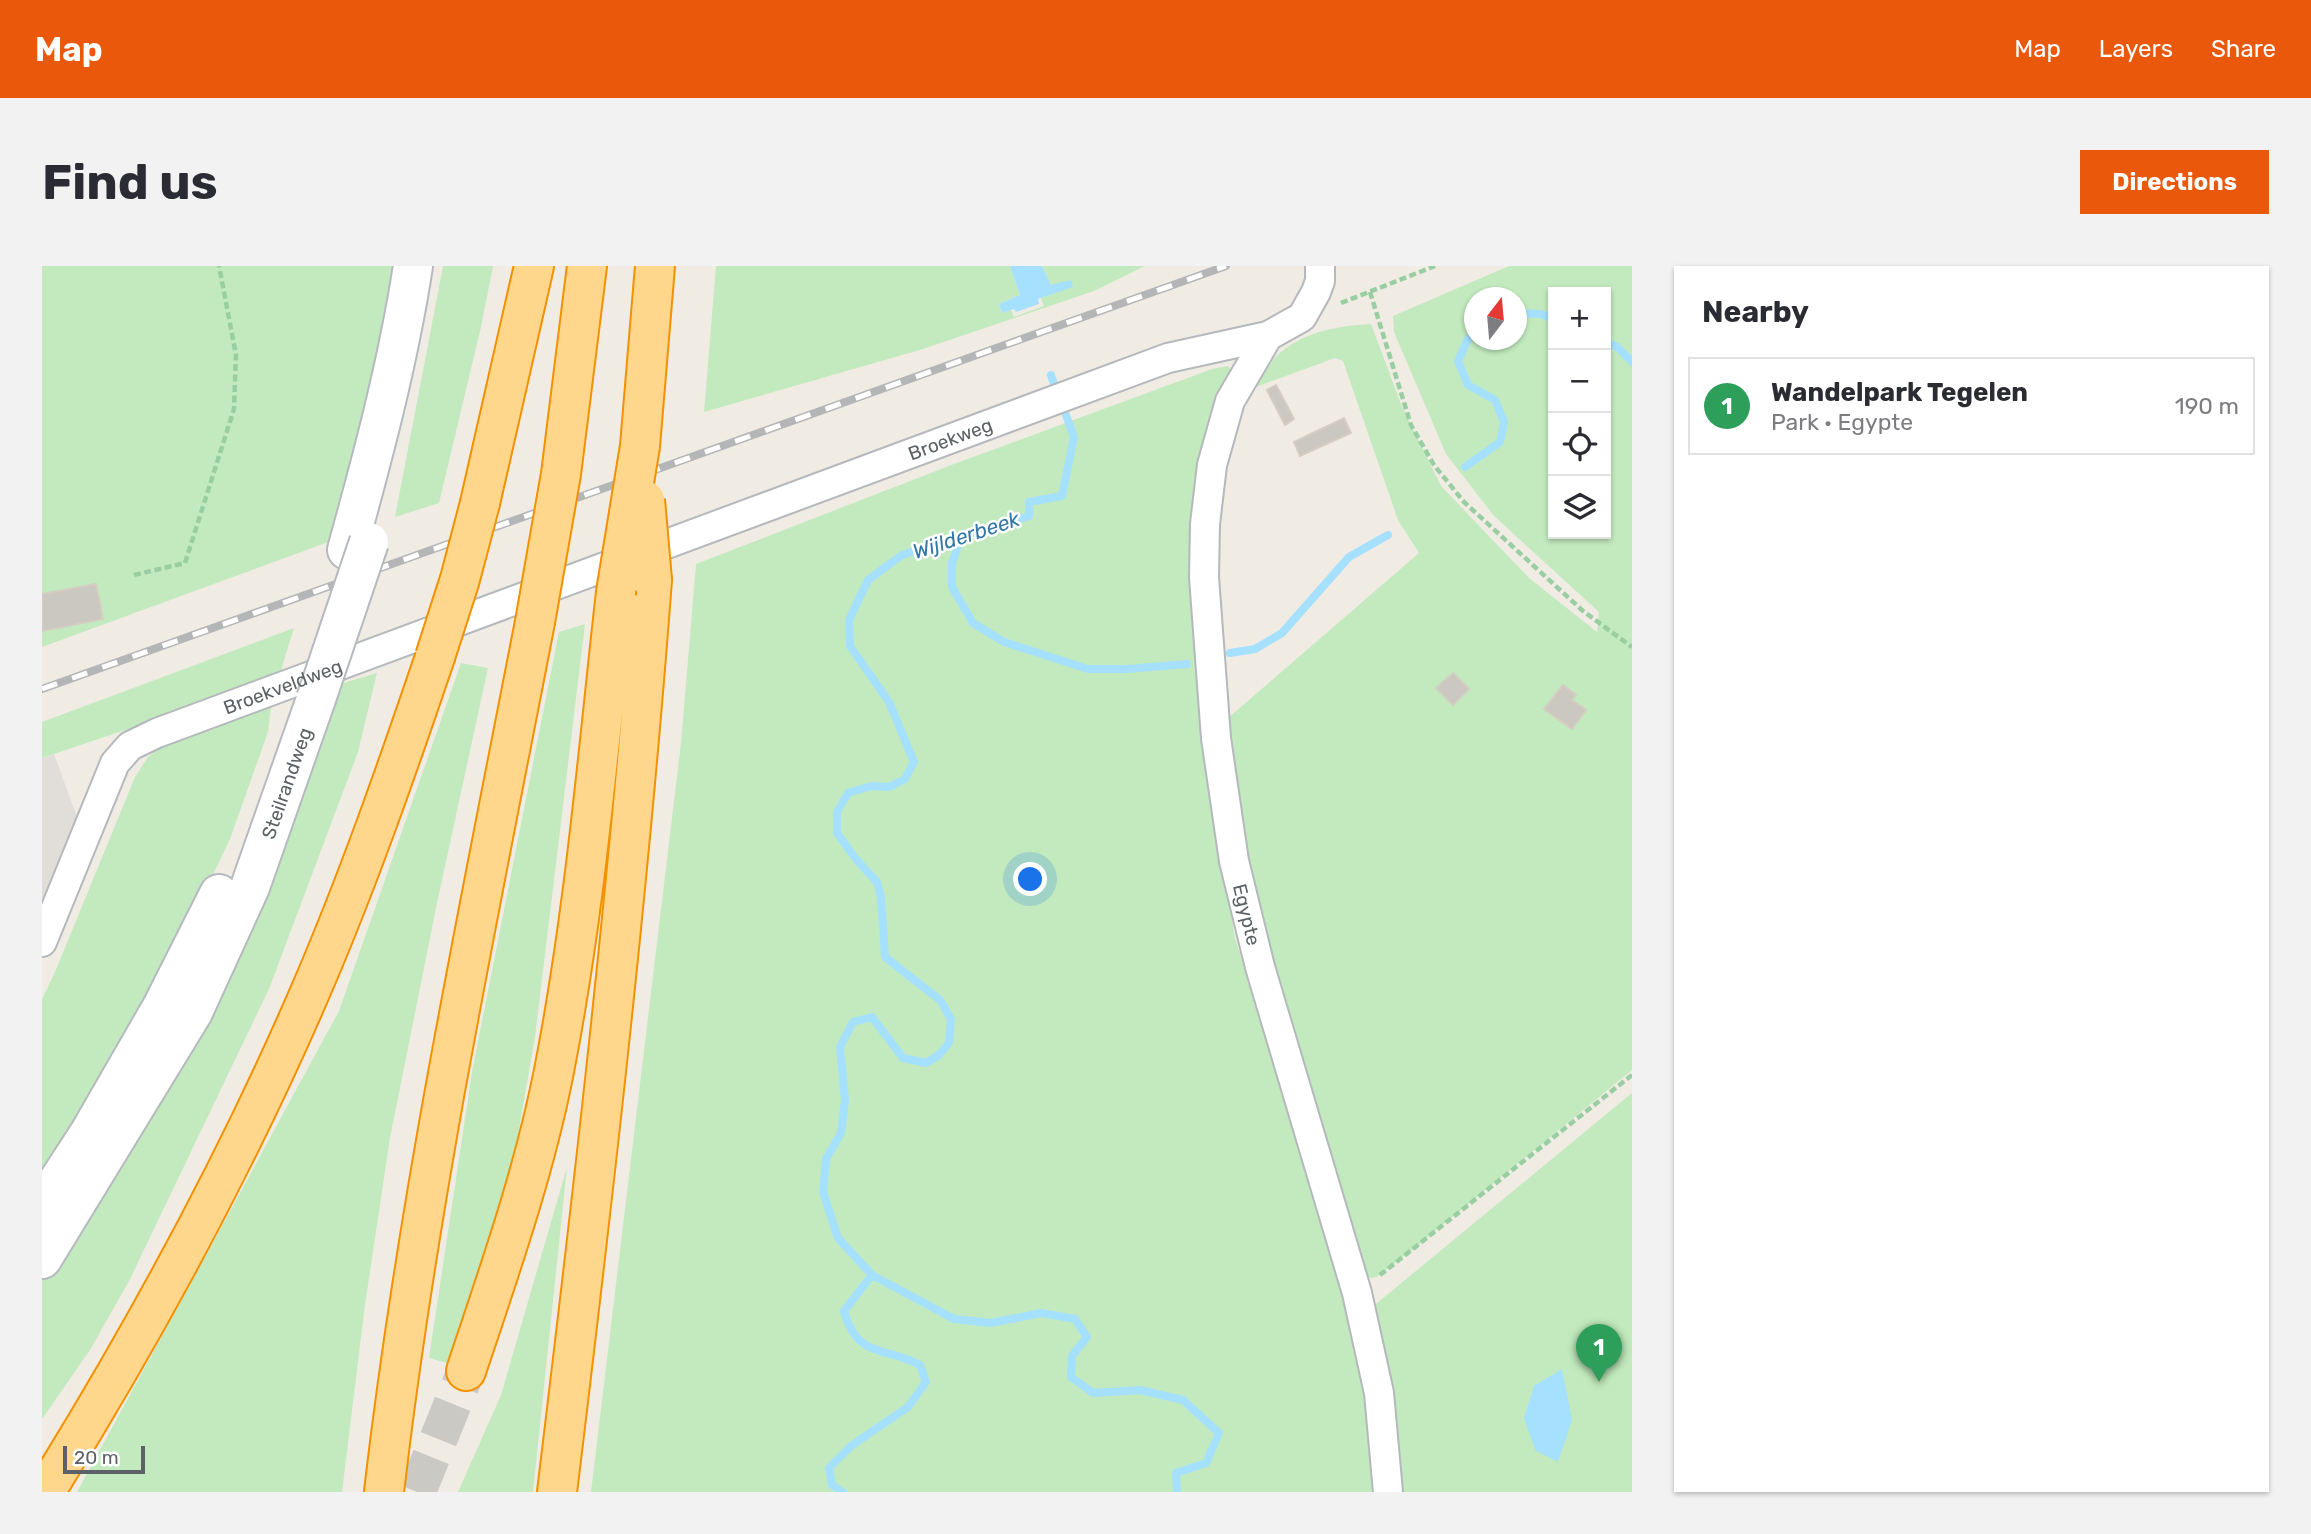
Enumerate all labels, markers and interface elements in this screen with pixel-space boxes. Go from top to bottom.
text: Map [35,30,103,69]
text: Map [2014,35,2061,63]
text: Layers [2099,35,2173,63]
text: Share [2211,35,2276,63]
button: Directions [2080,150,2269,214]
text: Find us [42,153,218,211]
north arrow [1464,287,1527,350]
map controls [1548,287,1611,539]
button: + [1548,287,1611,350]
text: Nearby [1702,294,1809,330]
button: − [1548,350,1611,413]
text: Wandelpark Tegelen [1771,377,2028,408]
text: 1 [1721,392,1733,420]
text: 190 m [2175,392,2239,420]
text: Park · Egypte [1771,408,1913,436]
street label: Broekweg [905,413,996,465]
button: locate [1548,413,1611,476]
button: layers [1548,476,1611,539]
water label: Wijlderbeek [909,506,1024,564]
street label: Broekveldweg [220,654,345,719]
street label: Steilrandweg [256,724,317,842]
your location [1013,862,1047,896]
street label: Egypte [1228,881,1266,948]
pin: 1 [1576,1324,1622,1382]
scale bar [63,1443,145,1475]
text: 20 m [74,1446,119,1469]

